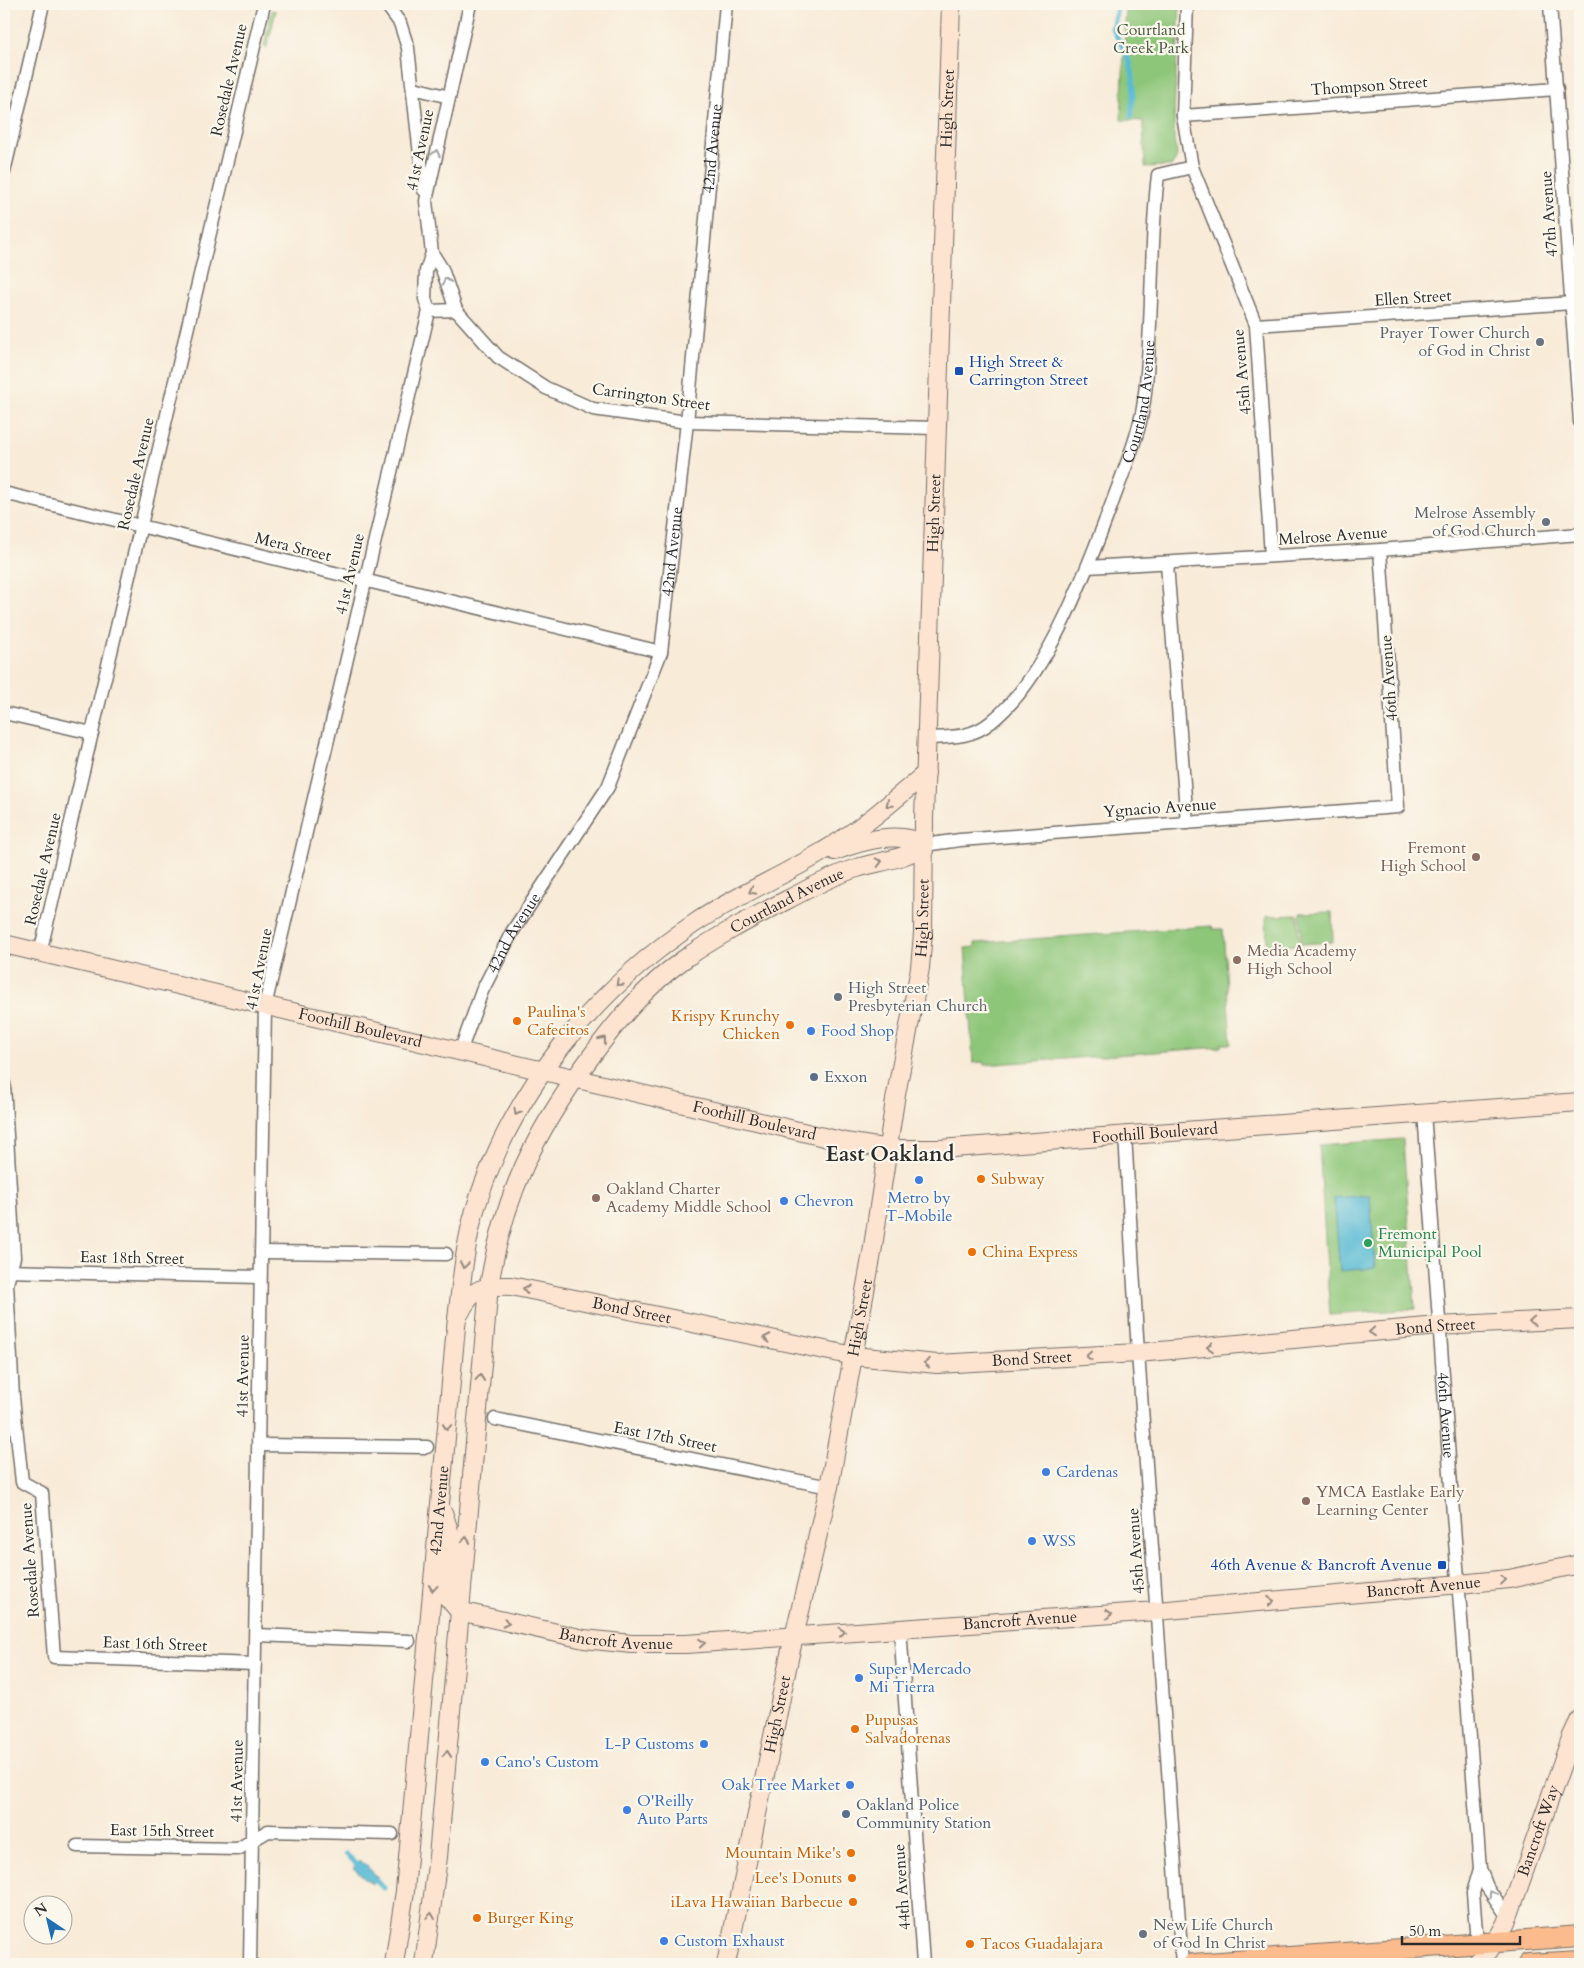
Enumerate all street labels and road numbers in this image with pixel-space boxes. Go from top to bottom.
street label: Rosedale Avenue [205,21,253,139]
street label: High Street [935,69,960,148]
street label: Thompson Street [1310,71,1428,101]
street label: 42nd Avenue [697,103,728,195]
street label: 41st Avenue [401,107,439,193]
street label: 47th Avenue [1535,170,1563,258]
street label: Ellen Street [1374,284,1452,312]
street label: 45th Avenue [1227,328,1257,416]
street label: Courtland Avenue [1117,339,1160,466]
street label: Carrington Street [591,378,711,416]
street label: Rosedale Avenue [112,415,160,533]
street label: High Street [922,474,946,553]
street label: 42nd Avenue [656,506,688,598]
street label: Melrose Avenue [1278,521,1388,551]
street label: Mera Street [253,527,333,567]
street label: 41st Avenue [330,531,370,617]
street label: 46th Avenue [1375,634,1403,722]
street label: Ygnacio Avenue [1103,793,1217,823]
street label: Rosedale Avenue [19,810,67,928]
street label: Courtland Avenue [726,863,847,939]
street label: High Street [910,879,934,958]
street label: 42nd Avenue [482,888,546,977]
street label: 41st Avenue [240,926,278,1012]
street label: Foothill Boulevard [296,1003,425,1053]
street label: Foothill Boulevard [691,1096,819,1146]
street label: Foothill Boulevard [1091,1118,1219,1149]
street label: East 18th Street [80,1246,184,1270]
street label: High Street [842,1277,878,1358]
street label: Bond Street [590,1292,673,1329]
street label: Bond Street [1394,1313,1476,1341]
street label: 41st Avenue [231,1334,255,1418]
street label: Bond Street [991,1346,1072,1372]
street label: 46th Avenue [1431,1371,1460,1459]
street label: East 17th Street [612,1416,718,1458]
street label: 42nd Avenue [424,1464,454,1556]
street label: Rosedale Avenue [15,1502,45,1618]
street label: 45th Avenue [1122,1507,1150,1595]
street label: Bancroft Avenue [1365,1571,1482,1603]
street label: Bancroft Avenue [962,1606,1078,1636]
street label: Bancroft Avenue [557,1623,673,1655]
street label: East 16th Street [102,1631,208,1657]
street label: High Street [759,1674,796,1755]
street label: 41st Avenue [225,1739,249,1823]
street label: Bancroft Way [1512,1781,1565,1880]
street label: East 15th Street [110,1819,214,1843]
street label: 44th Avenue [888,1843,916,1931]

